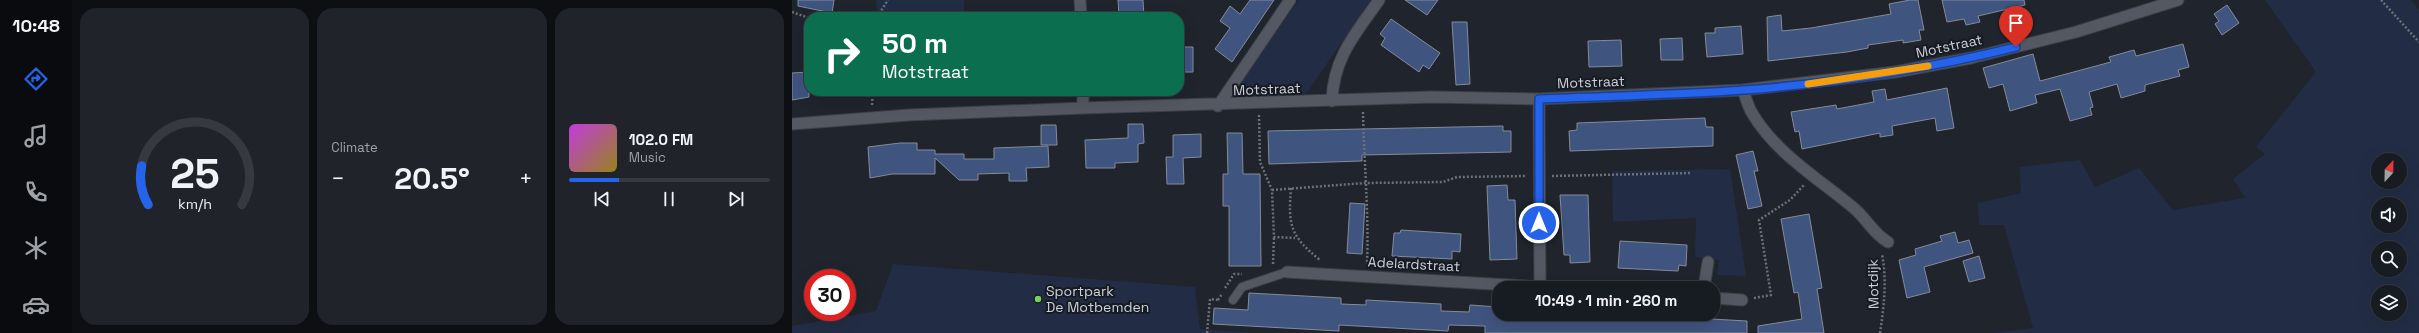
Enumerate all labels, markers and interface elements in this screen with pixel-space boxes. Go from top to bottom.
pin [1999,6,2033,47]
icon: arrive [2005,12,2027,34]
text: 10:48 [12,14,60,37]
text: 50 m [882,25,948,61]
icon: right [816,28,868,80]
street label: Motstraat [1914,30,1984,62]
text: Motstraat [882,60,969,83]
icon: directions [22,65,50,93]
street label: Motstraat [1557,72,1625,92]
street label: Motstraat [1233,79,1301,99]
icon: music [22,122,50,150]
text: 102.0 FM [629,130,693,149]
text: Climate [331,139,378,156]
text: 25 [170,146,219,199]
text: Music [629,149,666,166]
north arrow [2371,153,2407,189]
map controls [2371,153,2407,321]
text: 20.5° [394,159,470,198]
text: − [331,164,345,192]
text: + [519,164,533,192]
icon: phone [22,178,50,206]
icon: previous [591,188,613,210]
icon: pause [658,188,680,210]
icon: next [725,188,747,210]
text: km/h [178,194,212,212]
button: sound [2371,197,2407,233]
position arrow [1518,202,1560,244]
icon: climate [22,234,50,262]
button: search [2371,241,2407,277]
street label: Adelardstraat [1367,253,1461,275]
street label: Motdijk [1864,258,1882,309]
speed limit sign: 30 [804,269,856,321]
place label: Sportpark De Motbemden [1046,282,1149,316]
button: layers [2371,285,2407,321]
icon: car [22,291,50,319]
text: 10:49 · 1 min · 260 m [1535,291,1677,310]
marker: Sportpark De Motbemden [1033,294,1043,304]

